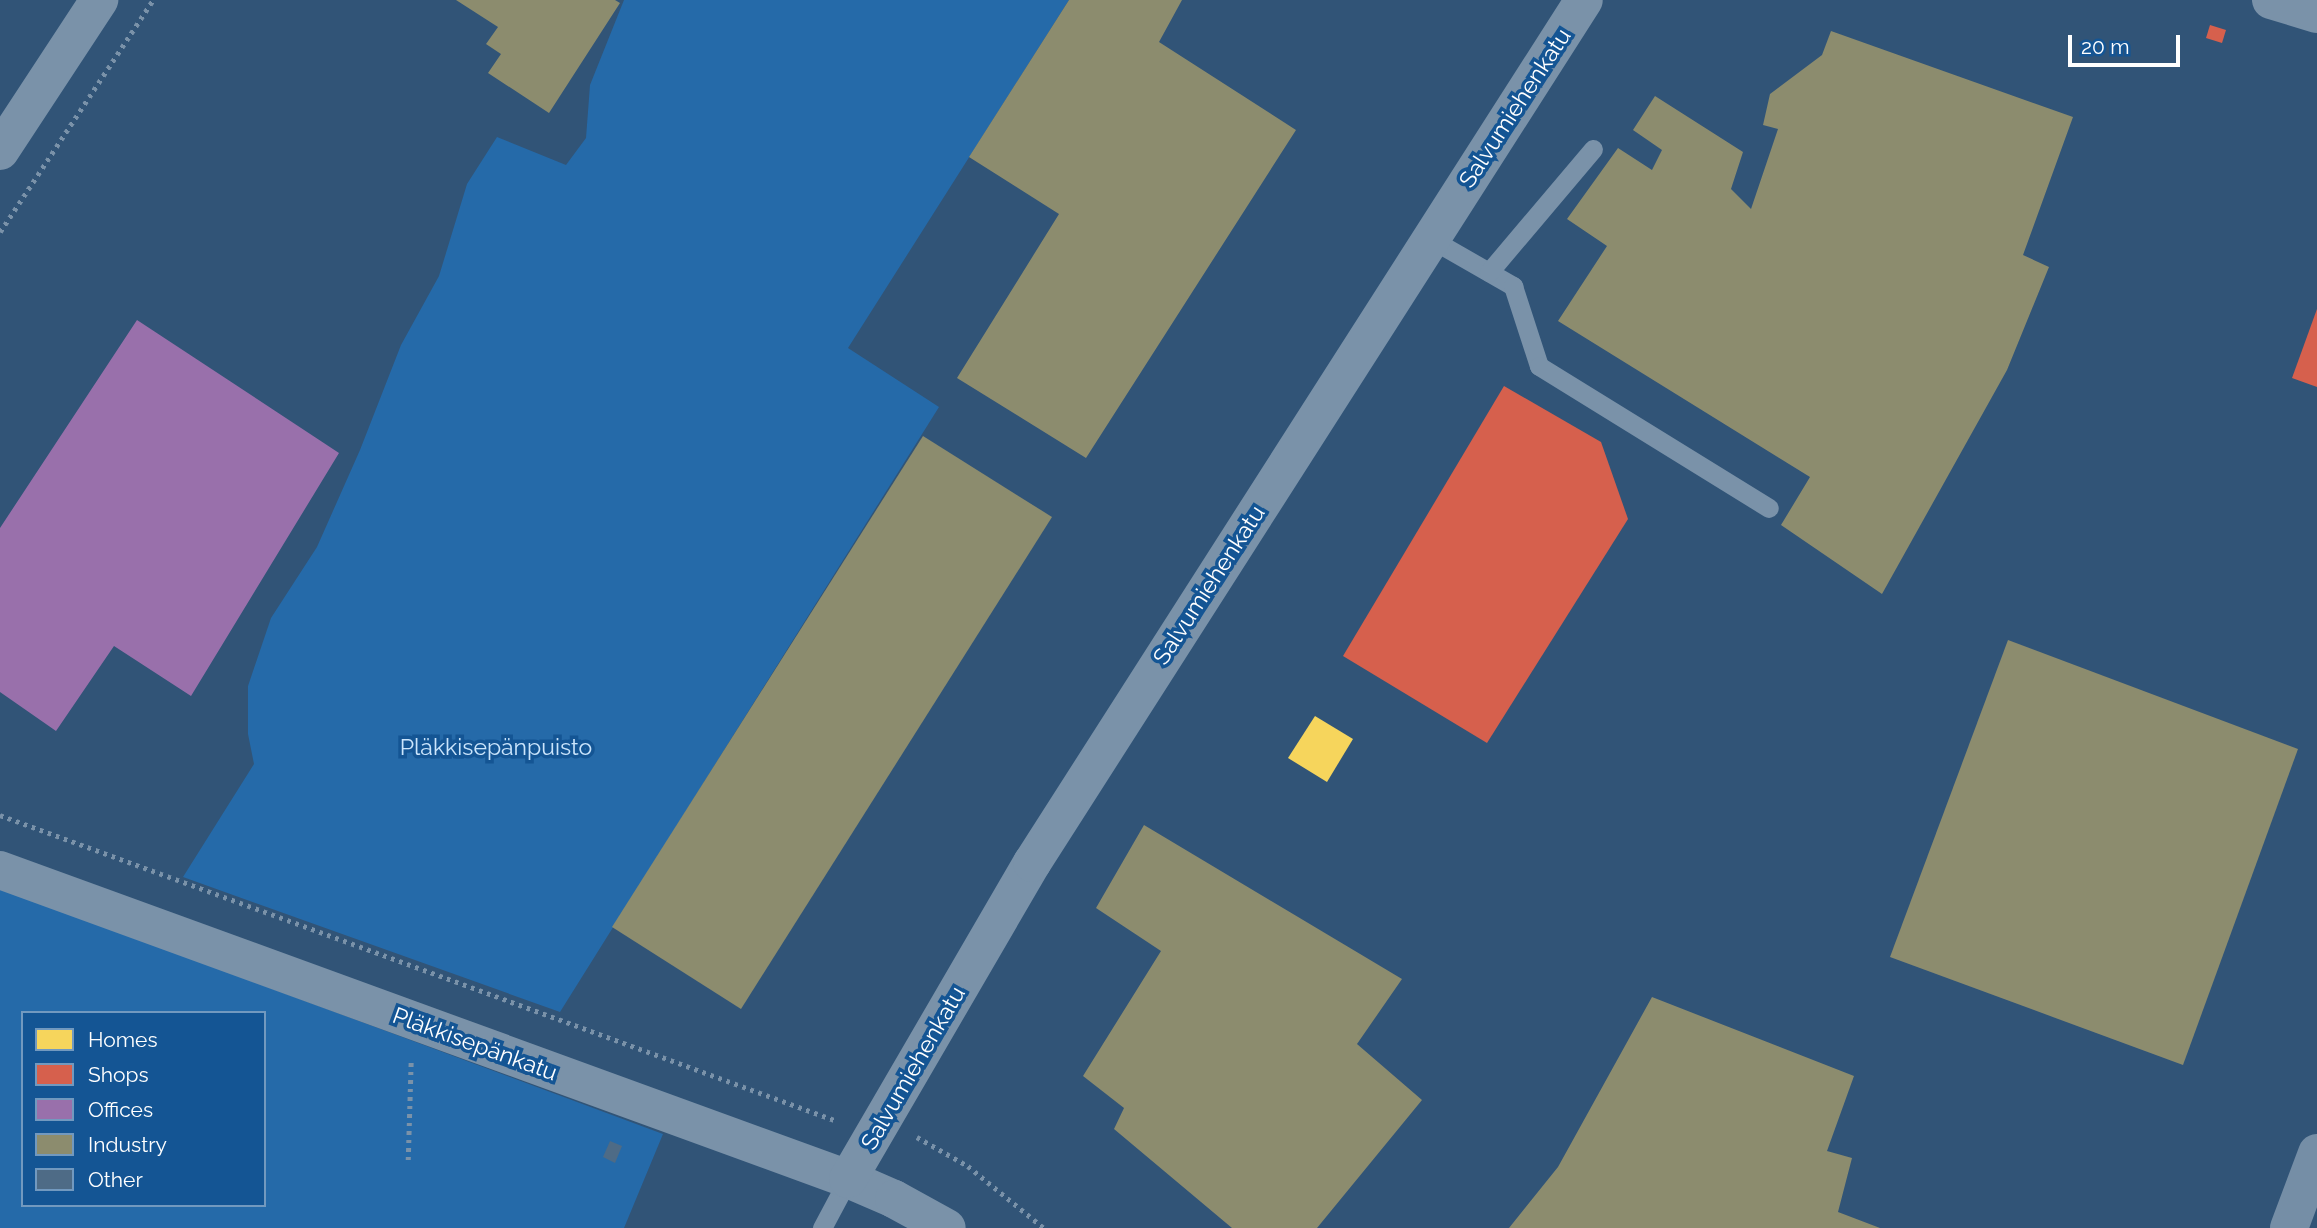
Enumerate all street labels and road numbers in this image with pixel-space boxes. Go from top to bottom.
street label: Salvumiehenkatu [1453,23,1577,193]
street label: Salvumiehenkatu [1147,500,1271,670]
street label: Salvumiehenkatu [855,981,971,1155]
street label: Pläkkisepänkatu [389,1001,561,1087]

